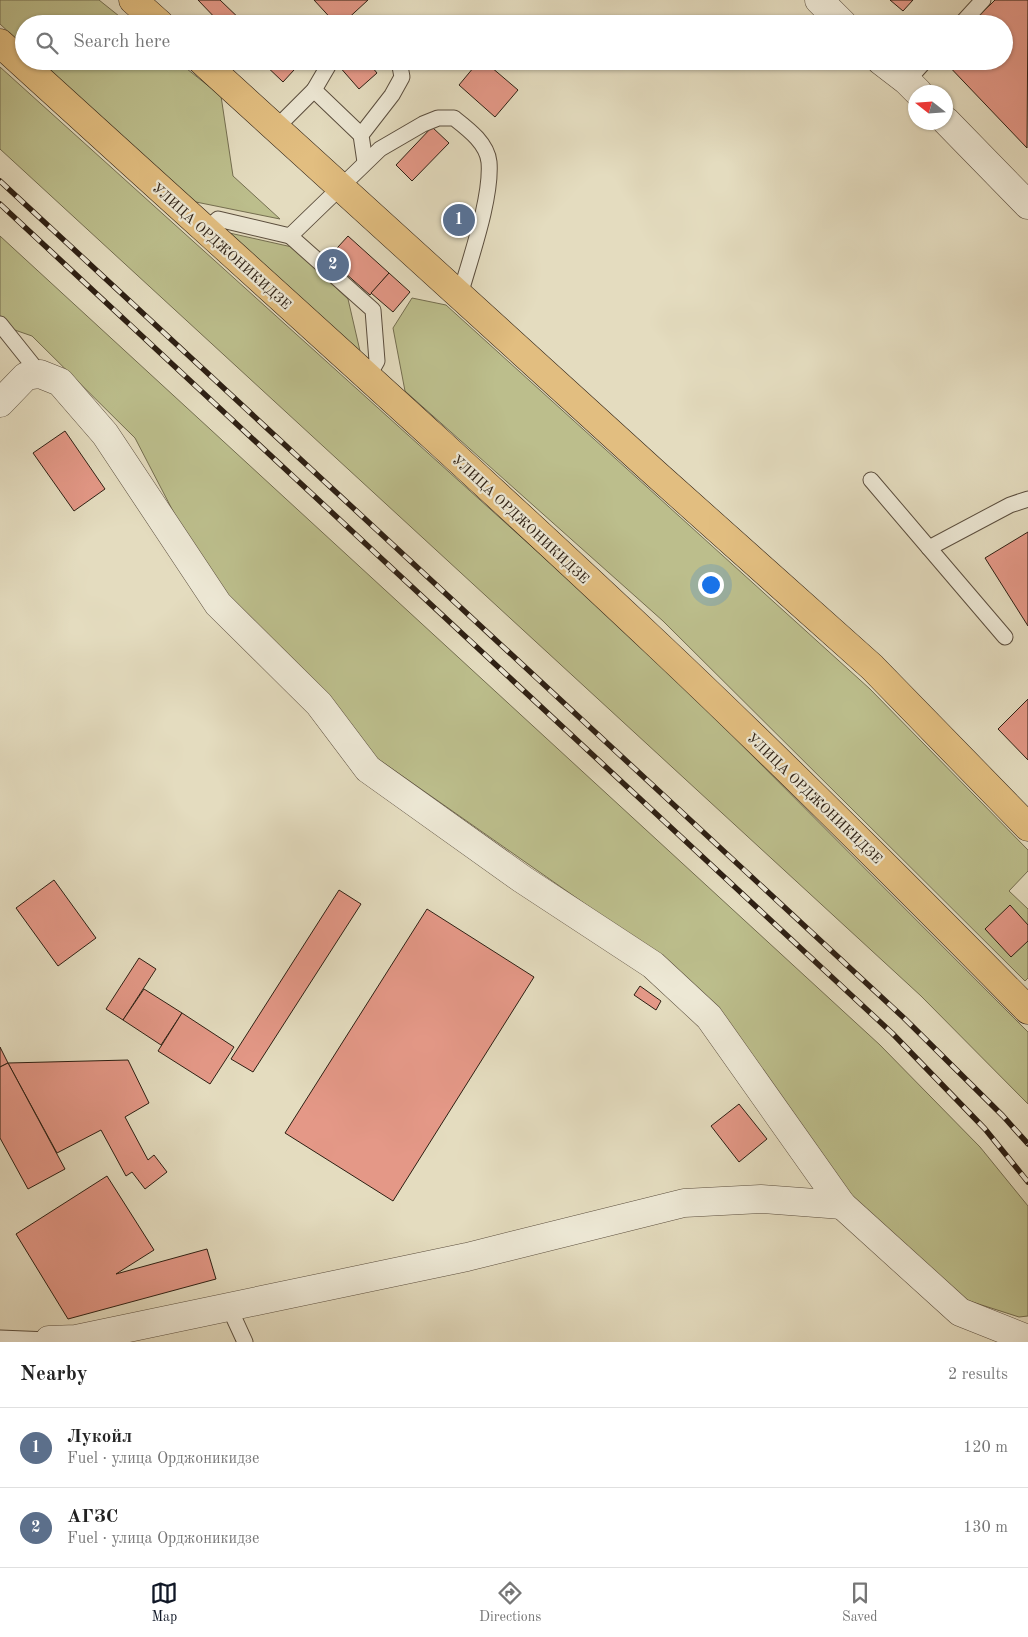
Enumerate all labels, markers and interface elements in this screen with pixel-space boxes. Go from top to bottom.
search box [15,15,1013,70]
icon: search [33,29,61,57]
text: Search here [73,33,170,52]
north arrow [908,85,953,130]
street label: УЛИЦА ОРДЖОНИКИДЗЕ [149,181,293,313]
pin: 1 [443,201,475,239]
pin: 2 [317,246,349,284]
street label: УЛИЦА ОРДЖОНИКИДЗЕ [449,453,591,587]
your location [698,572,724,598]
street label: УЛИЦА ОРДЖОНИКИДЗЕ [744,731,884,867]
text: Nearby [20,1364,88,1385]
text: 2 results [948,1367,1008,1383]
text: Лукойл [67,1428,132,1447]
text: 1 [31,1440,41,1456]
text: 120 m [963,1440,1008,1456]
text: Fuel · улица Орджоникидзе [67,1451,259,1467]
text: АГЗС [67,1508,118,1527]
text: 2 [31,1520,41,1536]
text: 130 m [963,1520,1008,1536]
text: Fuel · улица Орджоникидзе [67,1531,259,1547]
tab: Map [150,1579,178,1626]
tab: Directions [479,1579,541,1626]
tab: Saved [842,1579,878,1626]

